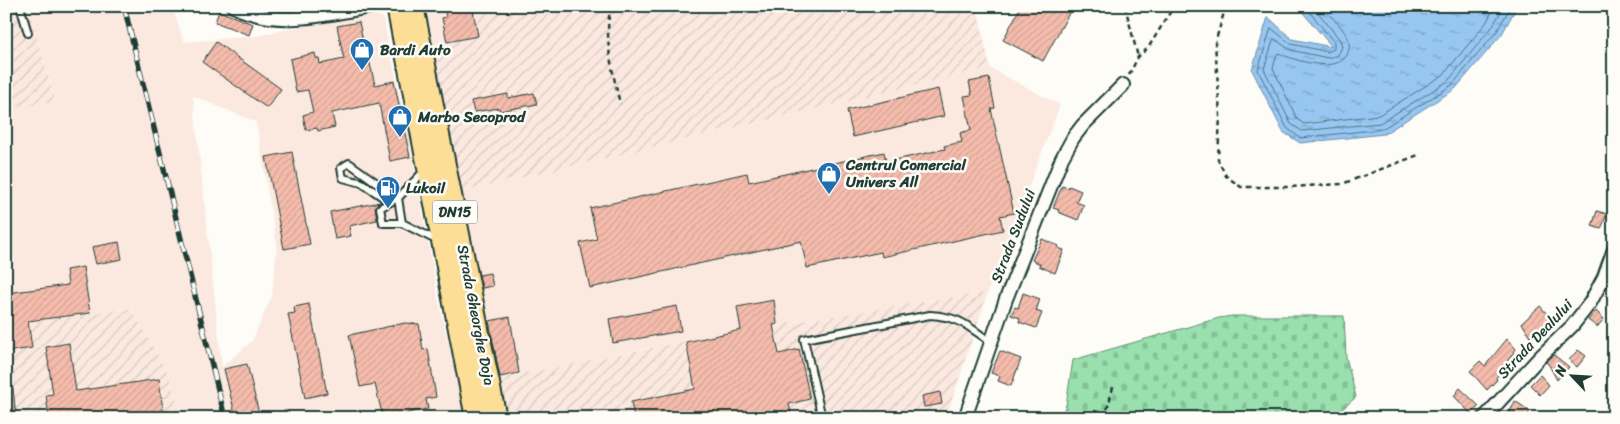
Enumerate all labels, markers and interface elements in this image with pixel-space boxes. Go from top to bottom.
shop icon: Bardi Auto [349,37,375,71]
place label: Bardi Auto [380,37,451,63]
shop icon: Marbo Secoprod [387,104,413,138]
place label: Marbo Secoprod [417,104,527,130]
place label: Centrul Comercial Univers All [845,152,966,195]
shop icon: Centrul Comercial Univers All [816,161,842,195]
fuel station icon: Lukoil [375,175,401,209]
place label: Lukoil [406,175,446,201]
street label: Strada Sudului [983,184,1043,287]
road number: DN15 [432,200,478,223]
street label: Strada Gheorghe Doja [450,242,502,388]
street label: Strada Dealului [1491,292,1580,385]
north arrow [1548,352,1598,402]
text: N [1547,361,1574,381]

